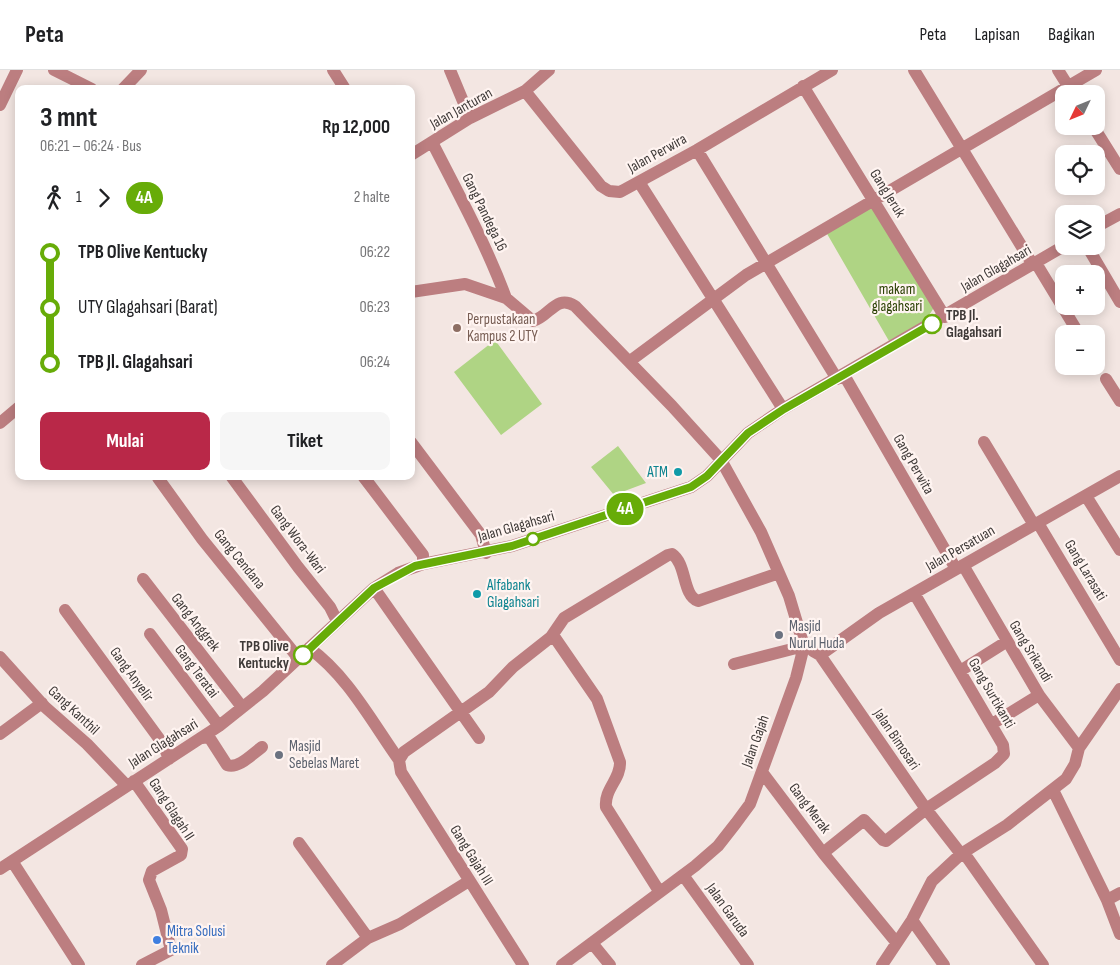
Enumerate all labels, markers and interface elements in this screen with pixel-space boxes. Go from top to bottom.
text: Peta [25,20,64,49]
text: Peta [919,24,947,45]
text: Lapisan [975,24,1020,45]
text: Bagikan [1048,24,1095,45]
street label: Jalan Janturan [426,83,496,134]
north arrow [1055,85,1105,135]
map controls [1055,85,1105,375]
text: 3 mnt [40,101,97,134]
text: Rp 12,000 [322,116,390,139]
street label: Jalan Perwira [624,129,690,178]
text: 06:21 – 06:24 · Bus [40,137,142,156]
button: locate [1055,145,1105,195]
street label: Gang Jeruk [865,166,910,221]
street label: Gang Pandega 16 [458,170,512,254]
icon: walk [40,184,68,212]
icon: forward [90,184,118,212]
text: 4A [136,187,153,208]
text: 1 [76,188,82,207]
text: 2 halte [354,188,390,207]
button: layers [1055,205,1105,255]
street label: Jalan Glagahsari [957,240,1035,297]
text: TPB Olive Kentucky [78,241,208,264]
text: 06:22 [360,243,390,262]
button: + [1055,265,1105,315]
park label: makam glagahsari [872,280,923,316]
text: UTY Glagahsari (Barat) [78,296,218,319]
text: 06:23 [360,298,390,317]
place label: TPB Jl. Glagahsari [946,306,1002,342]
place label: Perpustakaan Kampus 2 UTY [467,310,538,346]
marker: TPB Jl. Glagahsari [922,314,942,334]
marker: Perpustakaan Kampus 2 UTY [451,322,463,334]
button: − [1055,325,1105,375]
text: TPB Jl. Glagahsari [78,351,193,374]
text: 06:24 [360,353,390,372]
button: Mulai [40,412,210,470]
button: Tiket [220,412,390,470]
street label: Gang Perwita [889,431,938,498]
place label: ATM [646,463,668,482]
marker: ATM [672,466,684,478]
line badge: 4A [602,493,648,525]
text: 4A [617,498,633,519]
street label: Gang Wora-Wari [266,501,330,577]
street label: Jalan Glagahsari [475,506,557,547]
street label: Jalan Persatuan [921,521,998,576]
street label: Gang Cendana [210,525,270,593]
unlabelled marker [526,532,540,546]
street label: Gang Larasati [1060,536,1111,604]
place label: Alfabank Glagahsari [486,576,539,612]
marker: Alfabank Glagahsari [471,588,483,600]
street label: Gang Anggrek [167,589,224,656]
place label: Masjid Nurul Huda [789,617,845,653]
street label: Gang Srikandi [1005,617,1056,686]
marker: Masjid Nurul Huda [773,629,785,641]
place label: TPB Olive Kentucky [238,637,290,673]
street label: Gang Teratai [170,641,223,702]
street label: Gang Anyelir [105,643,158,706]
marker: TPB Olive Kentucky [293,645,313,665]
street label: Gang Surtikanti [964,655,1019,732]
street label: Gang Kanthil [44,682,103,739]
street label: Jalan Bimosari [869,704,924,774]
street label: Jalan Gajah [737,712,774,771]
street label: Jalan Glagahsari [124,714,202,773]
place label: Masjid Sebelas Maret [289,737,360,773]
marker: Masjid Sebelas Maret [273,749,285,761]
street label: Gang Glagah II [144,775,199,844]
street label: Gang Merak [784,779,835,838]
street label: Gang Gajah III [446,822,498,889]
street label: Jalan Garuda [701,879,754,941]
place label: Mitra Solusi Teknik [167,922,226,958]
marker: Mitra Solusi Teknik [151,934,163,946]

